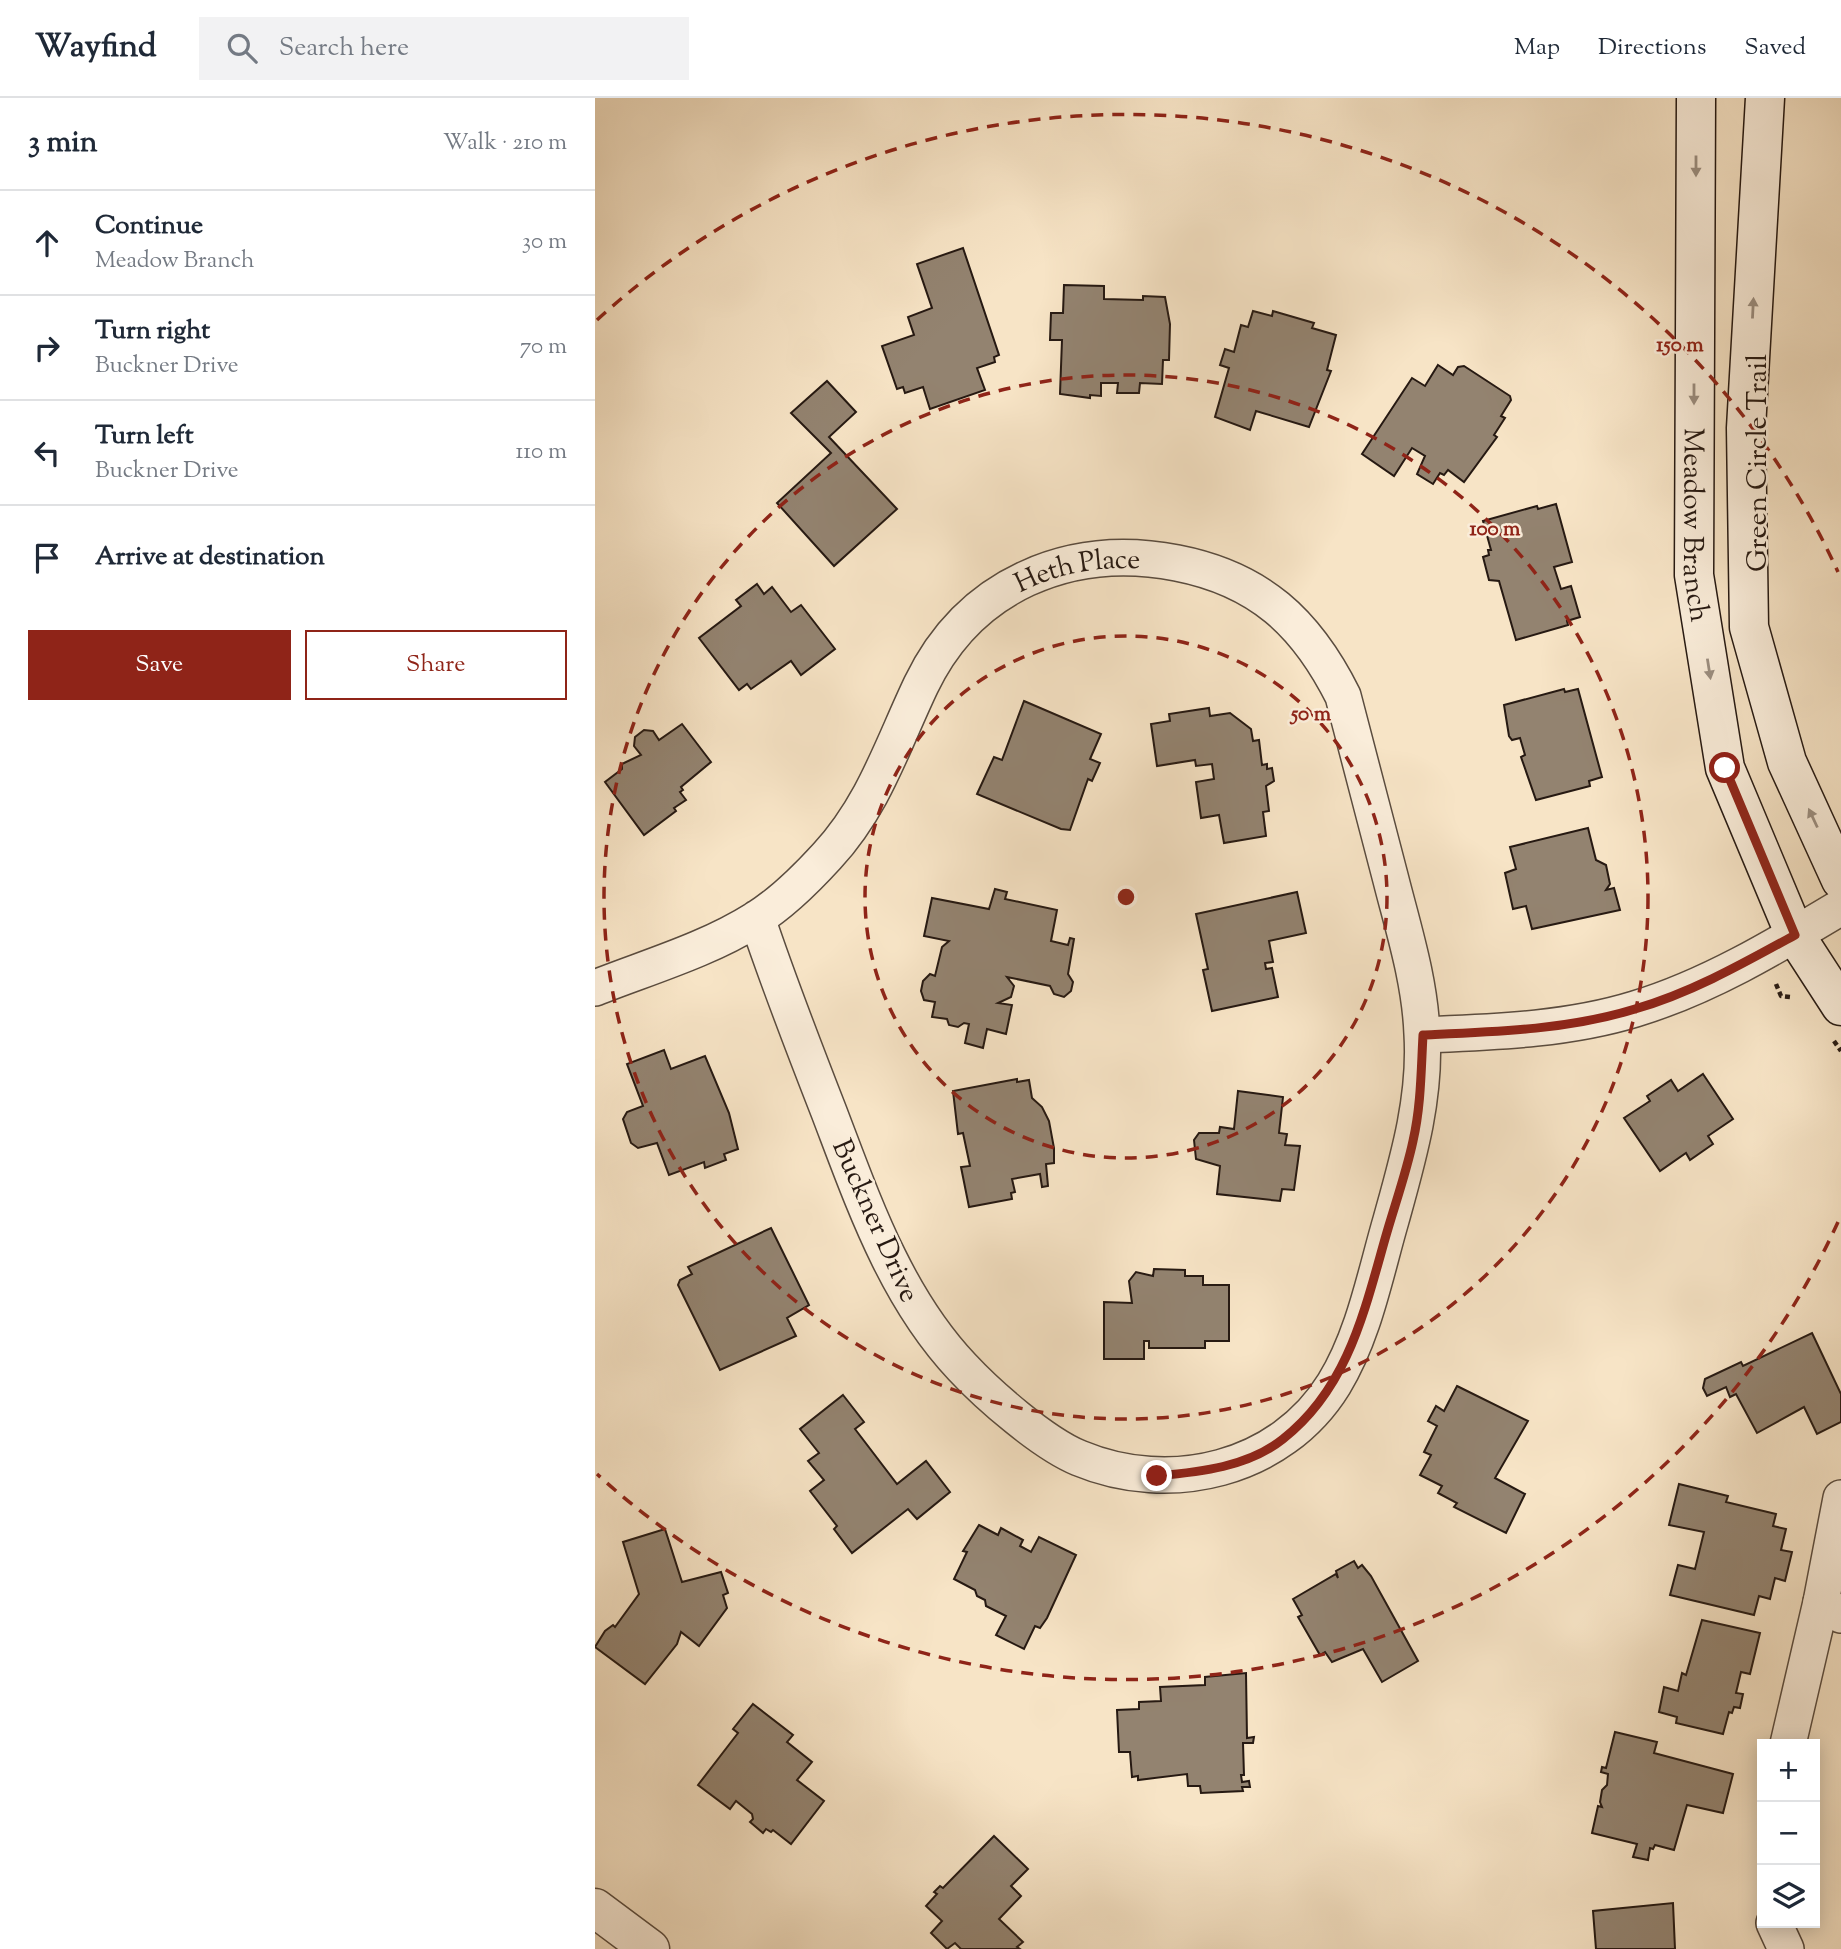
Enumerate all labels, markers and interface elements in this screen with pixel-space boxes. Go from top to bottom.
search box [199,17,689,80]
text: Wayfind [35,24,157,72]
icon: search [223,29,261,67]
text: Search here [279,30,409,67]
text: Map [1514,31,1560,65]
text: Directions [1598,31,1706,65]
text: Saved [1744,31,1806,65]
text: 3 min [28,122,98,165]
text: Walk · 210 m [443,127,567,160]
one-way arrow [1690,155,1702,177]
text: Continue [95,208,203,245]
icon: ahead [28,224,66,262]
text: 30 m [522,226,567,259]
text: Meadow Branch [95,245,254,278]
one-way arrow [1748,297,1759,319]
text: Turn right [95,313,210,350]
icon: right [28,329,66,367]
text: 70 m [520,331,567,364]
text: 150 m [1656,331,1704,361]
text: Buckner Drive [95,350,239,383]
street label: Green Circle Trail [1739,354,1779,572]
one-way arrow [1688,383,1700,405]
text: Turn left [95,418,194,455]
street label: Meadow Branch [1671,428,1718,625]
icon: left [28,434,66,472]
text: 110 m [516,436,567,469]
text: Buckner Drive [95,455,239,488]
text: 100 m [1470,515,1521,545]
icon: arrive [28,539,66,577]
text: Arrive at destination [95,539,325,576]
street label: Heth Place [1008,541,1141,605]
button: Save [28,630,291,700]
button: Share [305,630,567,700]
one-way arrow [1704,658,1715,680]
text: 50 m [1289,700,1332,730]
route start [1709,752,1740,783]
one-way arrow [1807,808,1818,828]
centre of rings [1114,885,1138,909]
street label: Buckner Drive [820,1133,928,1309]
route end [1141,1460,1172,1491]
map controls [1757,1739,1820,1928]
button: + [1757,1739,1820,1802]
button: − [1757,1802,1820,1865]
button: layers [1757,1865,1820,1928]

